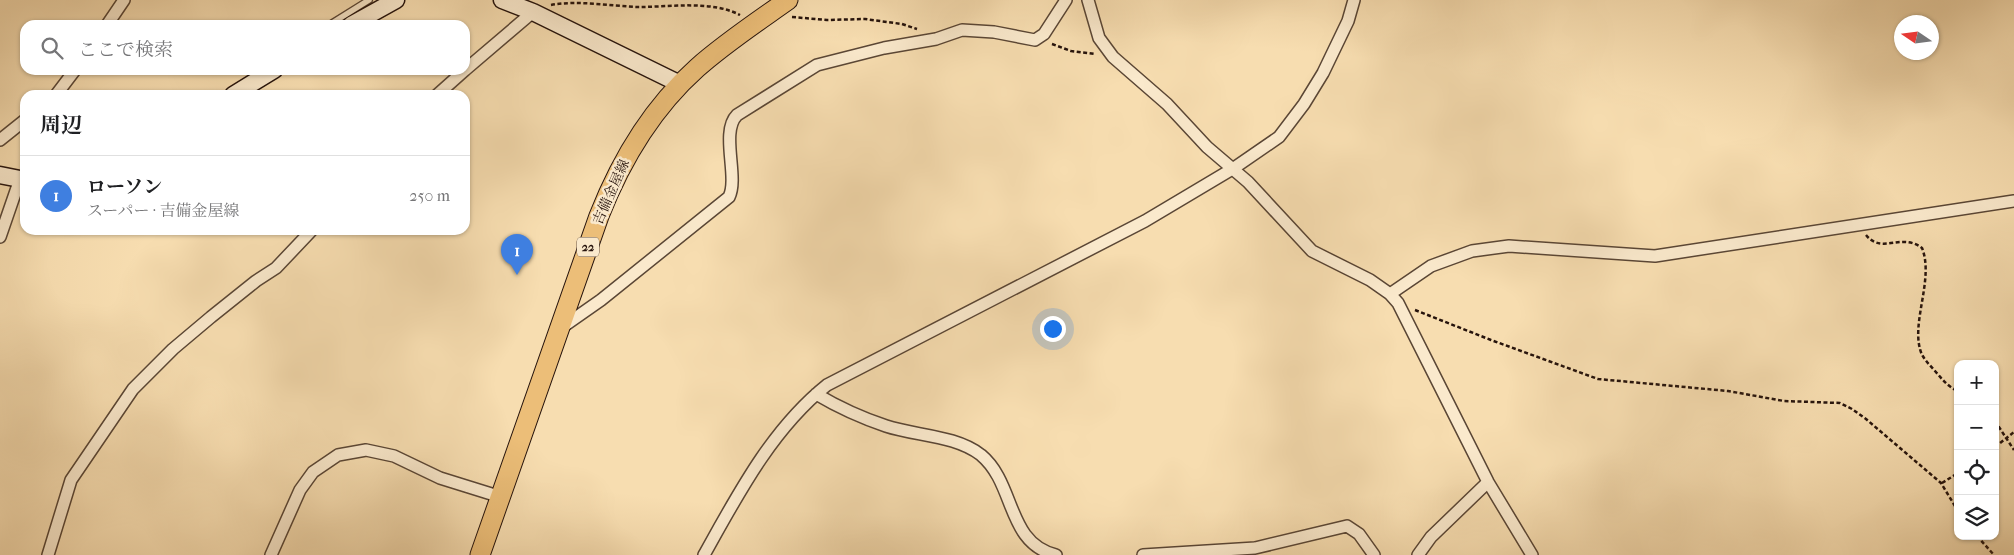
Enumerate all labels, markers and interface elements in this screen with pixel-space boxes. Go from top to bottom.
north arrow [1894,15,1939,60]
search box [20,20,470,75]
icon: search [38,34,66,62]
text: ここで検索 [78,39,173,61]
text: 周辺 [40,113,82,137]
street label: 吉備金屋線 [589,157,633,227]
text: ローソン [87,176,162,198]
text: 1 [53,186,59,205]
text: 250 m [409,186,450,205]
text: スーパー · 吉備金屋線 [87,201,240,220]
pin: 1 [501,234,533,275]
road number: 22 [577,238,599,256]
your location [1040,316,1066,342]
map controls [1954,360,1999,540]
button: + [1954,360,1999,405]
button: − [1954,405,1999,450]
button: locate [1954,450,1999,495]
button: layers [1954,495,1999,540]

